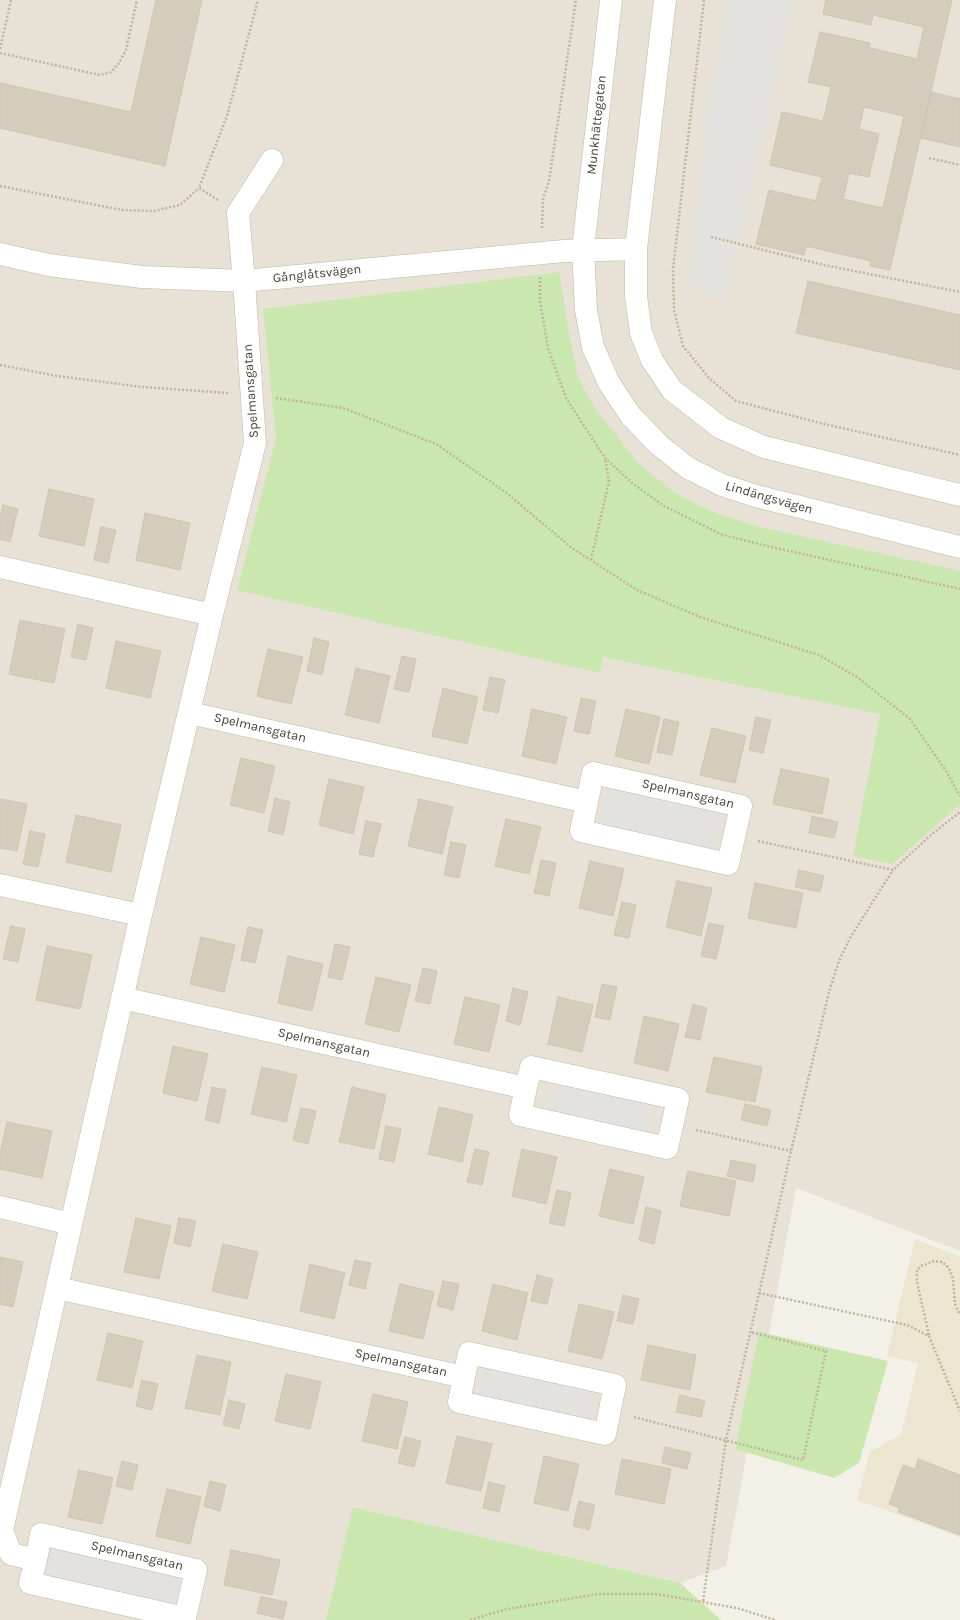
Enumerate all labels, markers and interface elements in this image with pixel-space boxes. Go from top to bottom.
street label: Munkhättegatan [584,75,610,175]
street label: Gånglåtsvägen [272,262,362,286]
street label: Spelmansgatan [240,343,262,439]
street label: Lindängsvägen [723,478,815,518]
street label: Spelmansgatan [212,710,308,746]
street label: Spelmansgatan [640,776,736,812]
street label: Spelmansgatan [276,1025,372,1061]
street label: Spelmansgatan [353,1346,449,1380]
street label: Spelmansgatan [89,1538,185,1574]

